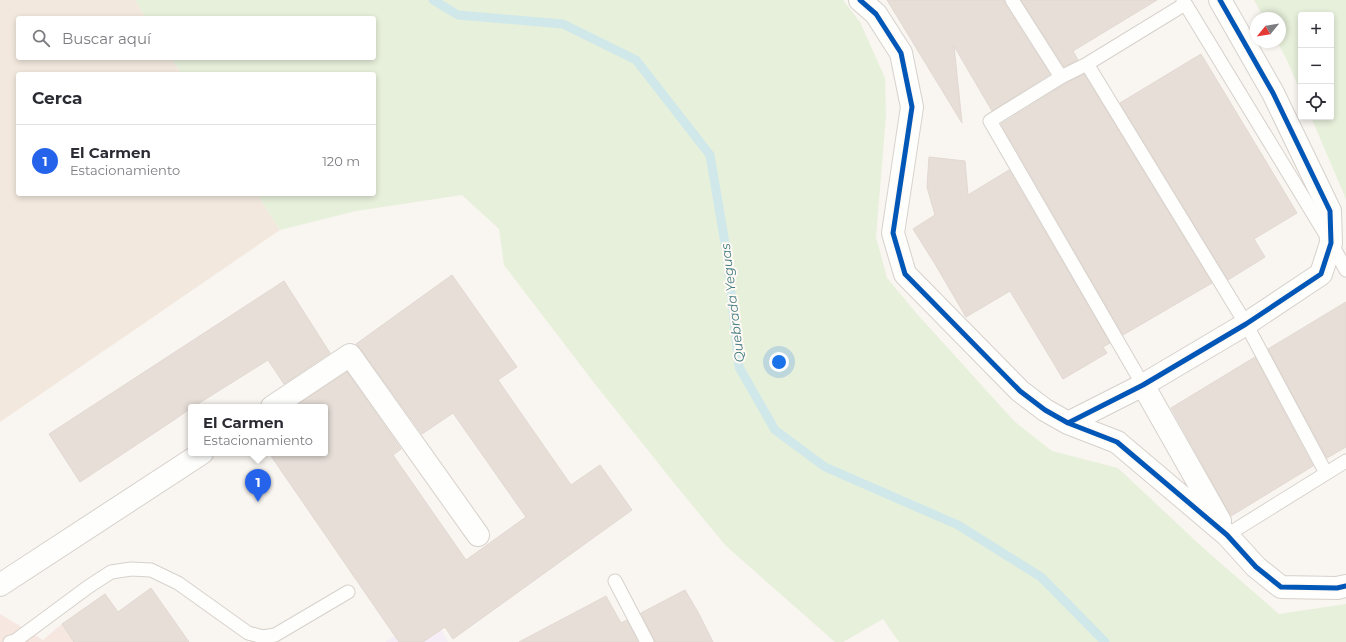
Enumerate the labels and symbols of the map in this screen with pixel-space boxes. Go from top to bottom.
north arrow [1250,12,1286,48]
water label: Quebrada Yeguas [717,242,747,363]
your location [769,352,789,372]
pin: 1 [245,469,271,502]

